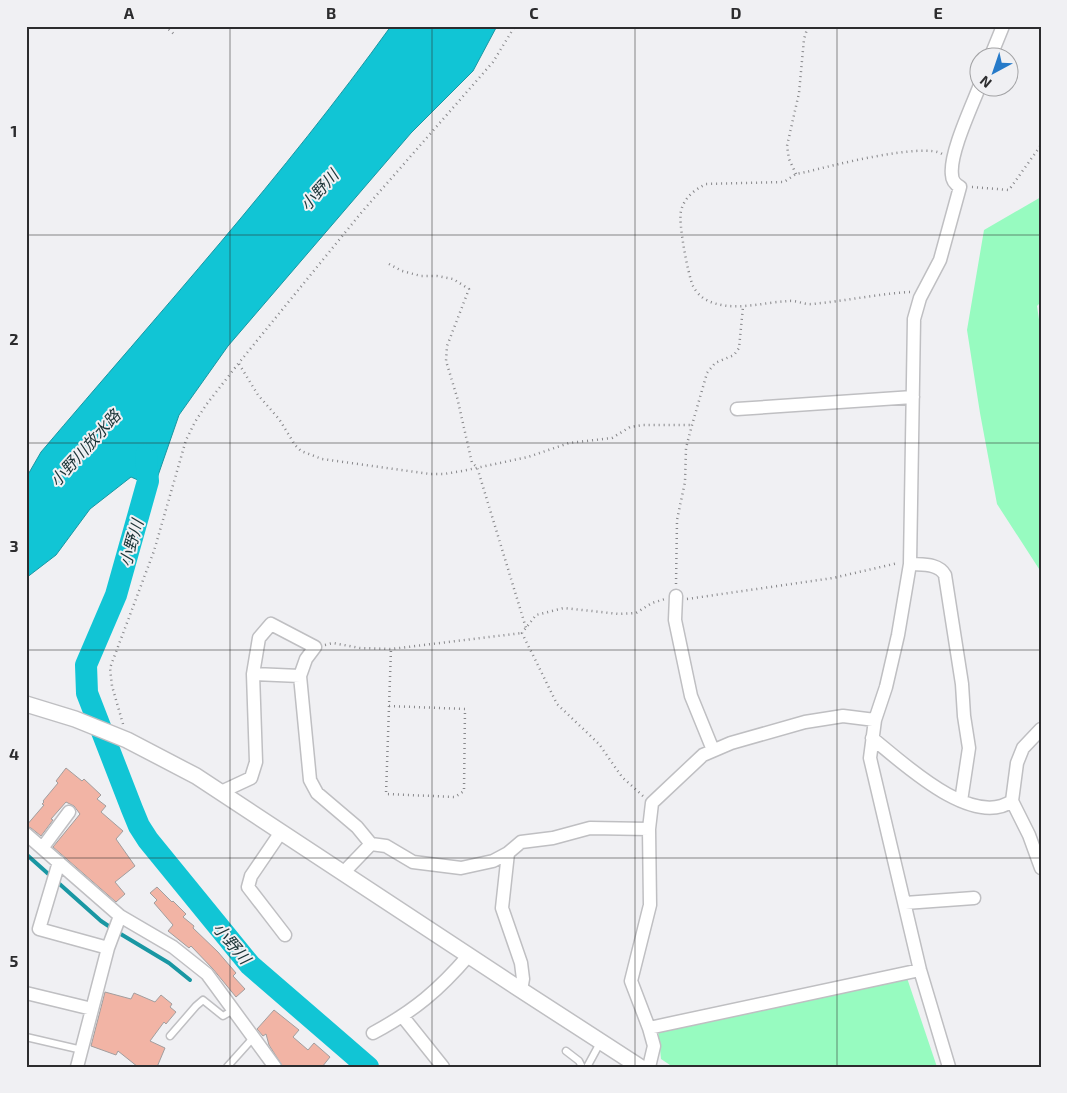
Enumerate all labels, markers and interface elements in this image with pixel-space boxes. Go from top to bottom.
text: A [124,3,135,22]
text: B [326,3,336,22]
text: C [529,3,539,22]
text: D [731,3,742,22]
text: E [933,3,943,22]
north arrow [970,48,1020,98]
text: N [976,73,995,92]
text: 1 [11,121,17,140]
water label: 小野川 [296,164,343,214]
text: 2 [9,329,19,348]
water label: 小野川放水路 [45,404,125,490]
water label: 小野川 [115,515,147,569]
text: 3 [9,536,19,555]
text: 4 [9,744,19,763]
water label: 小野川 [210,918,256,969]
text: 5 [10,951,19,970]

